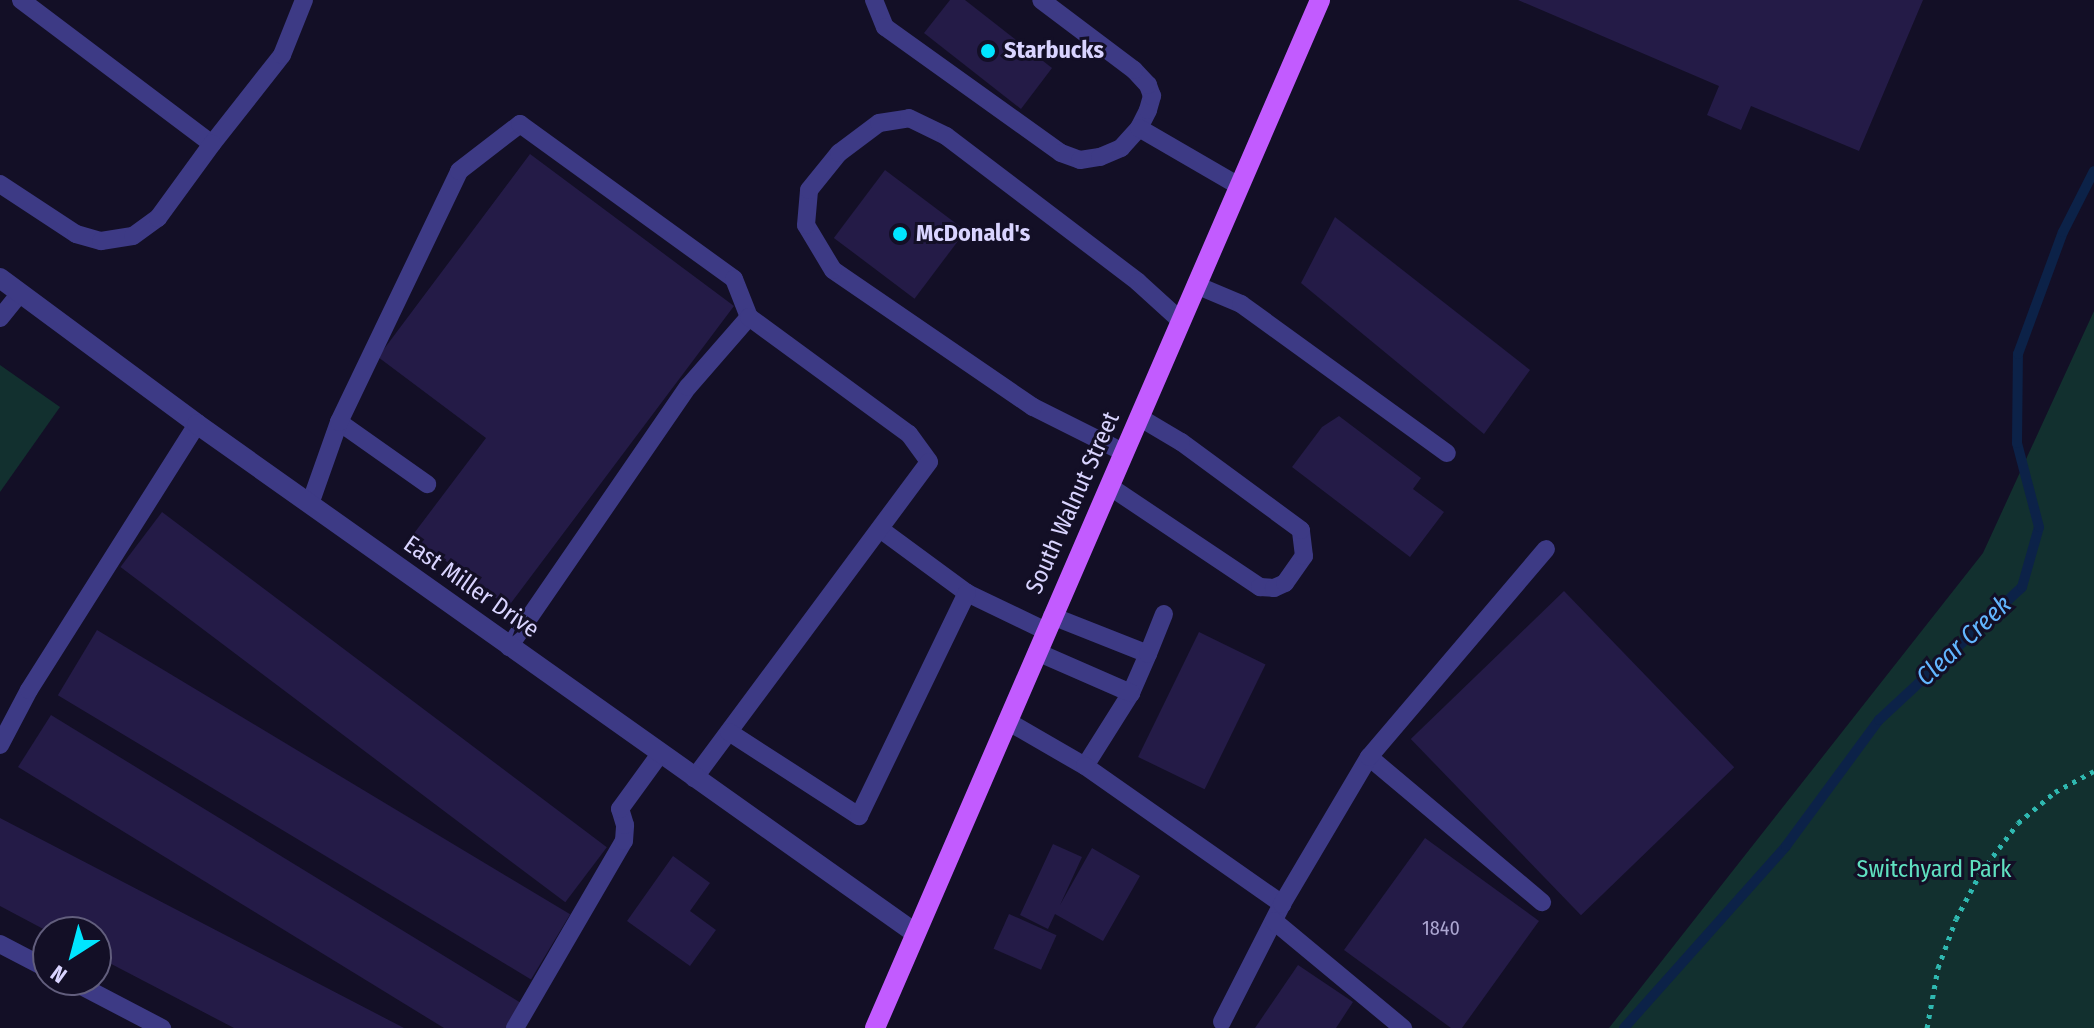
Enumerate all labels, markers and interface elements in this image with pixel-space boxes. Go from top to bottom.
place label: Starbucks [1004,37,1104,65]
marker: Starbucks [979,42,997,60]
place label: McDonald's [916,220,1030,248]
marker: McDonald's [891,225,909,243]
street label: South Walnut Street [1020,408,1126,598]
street label: East Miller Drive [398,530,544,644]
water label: Clear Creek [1910,589,2018,693]
park label: Switchyard Park [1857,856,2011,884]
north arrow [32,916,112,996]
house number: 1840 [1422,916,1460,940]
text: N [46,959,72,989]

